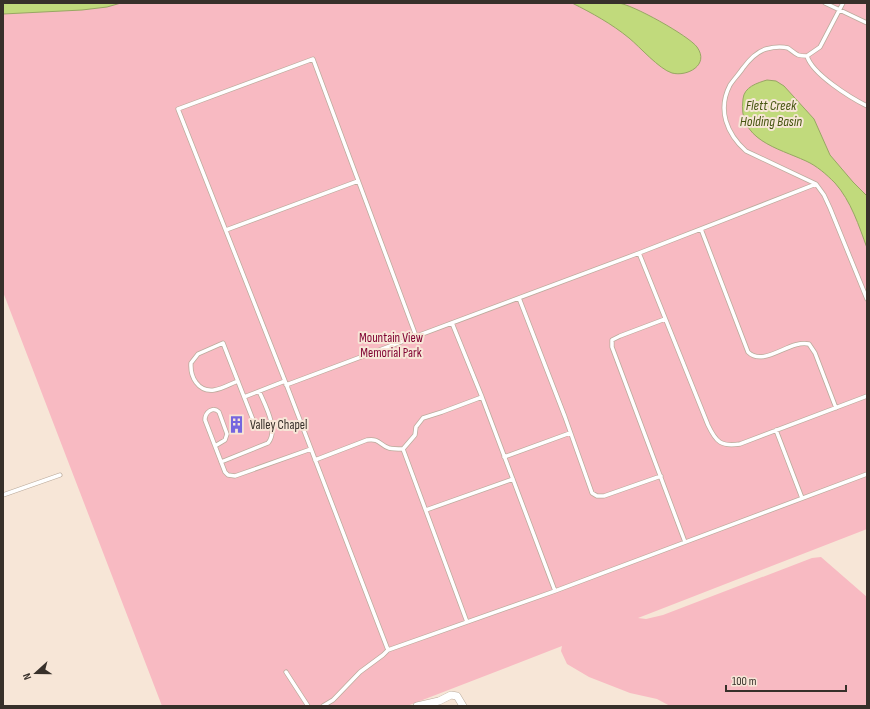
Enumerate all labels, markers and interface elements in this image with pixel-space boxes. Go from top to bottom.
water label: Flett Creek Holding Basin [740,97,802,130]
park label: Mountain View Memorial Park [359,330,424,361]
building icon: Valley Chapel [227,415,247,435]
place label: Valley Chapel [250,417,307,433]
north arrow [16,653,56,693]
scale bar [726,667,846,693]
text: N [20,671,34,681]
text: 100 m [732,674,757,689]

